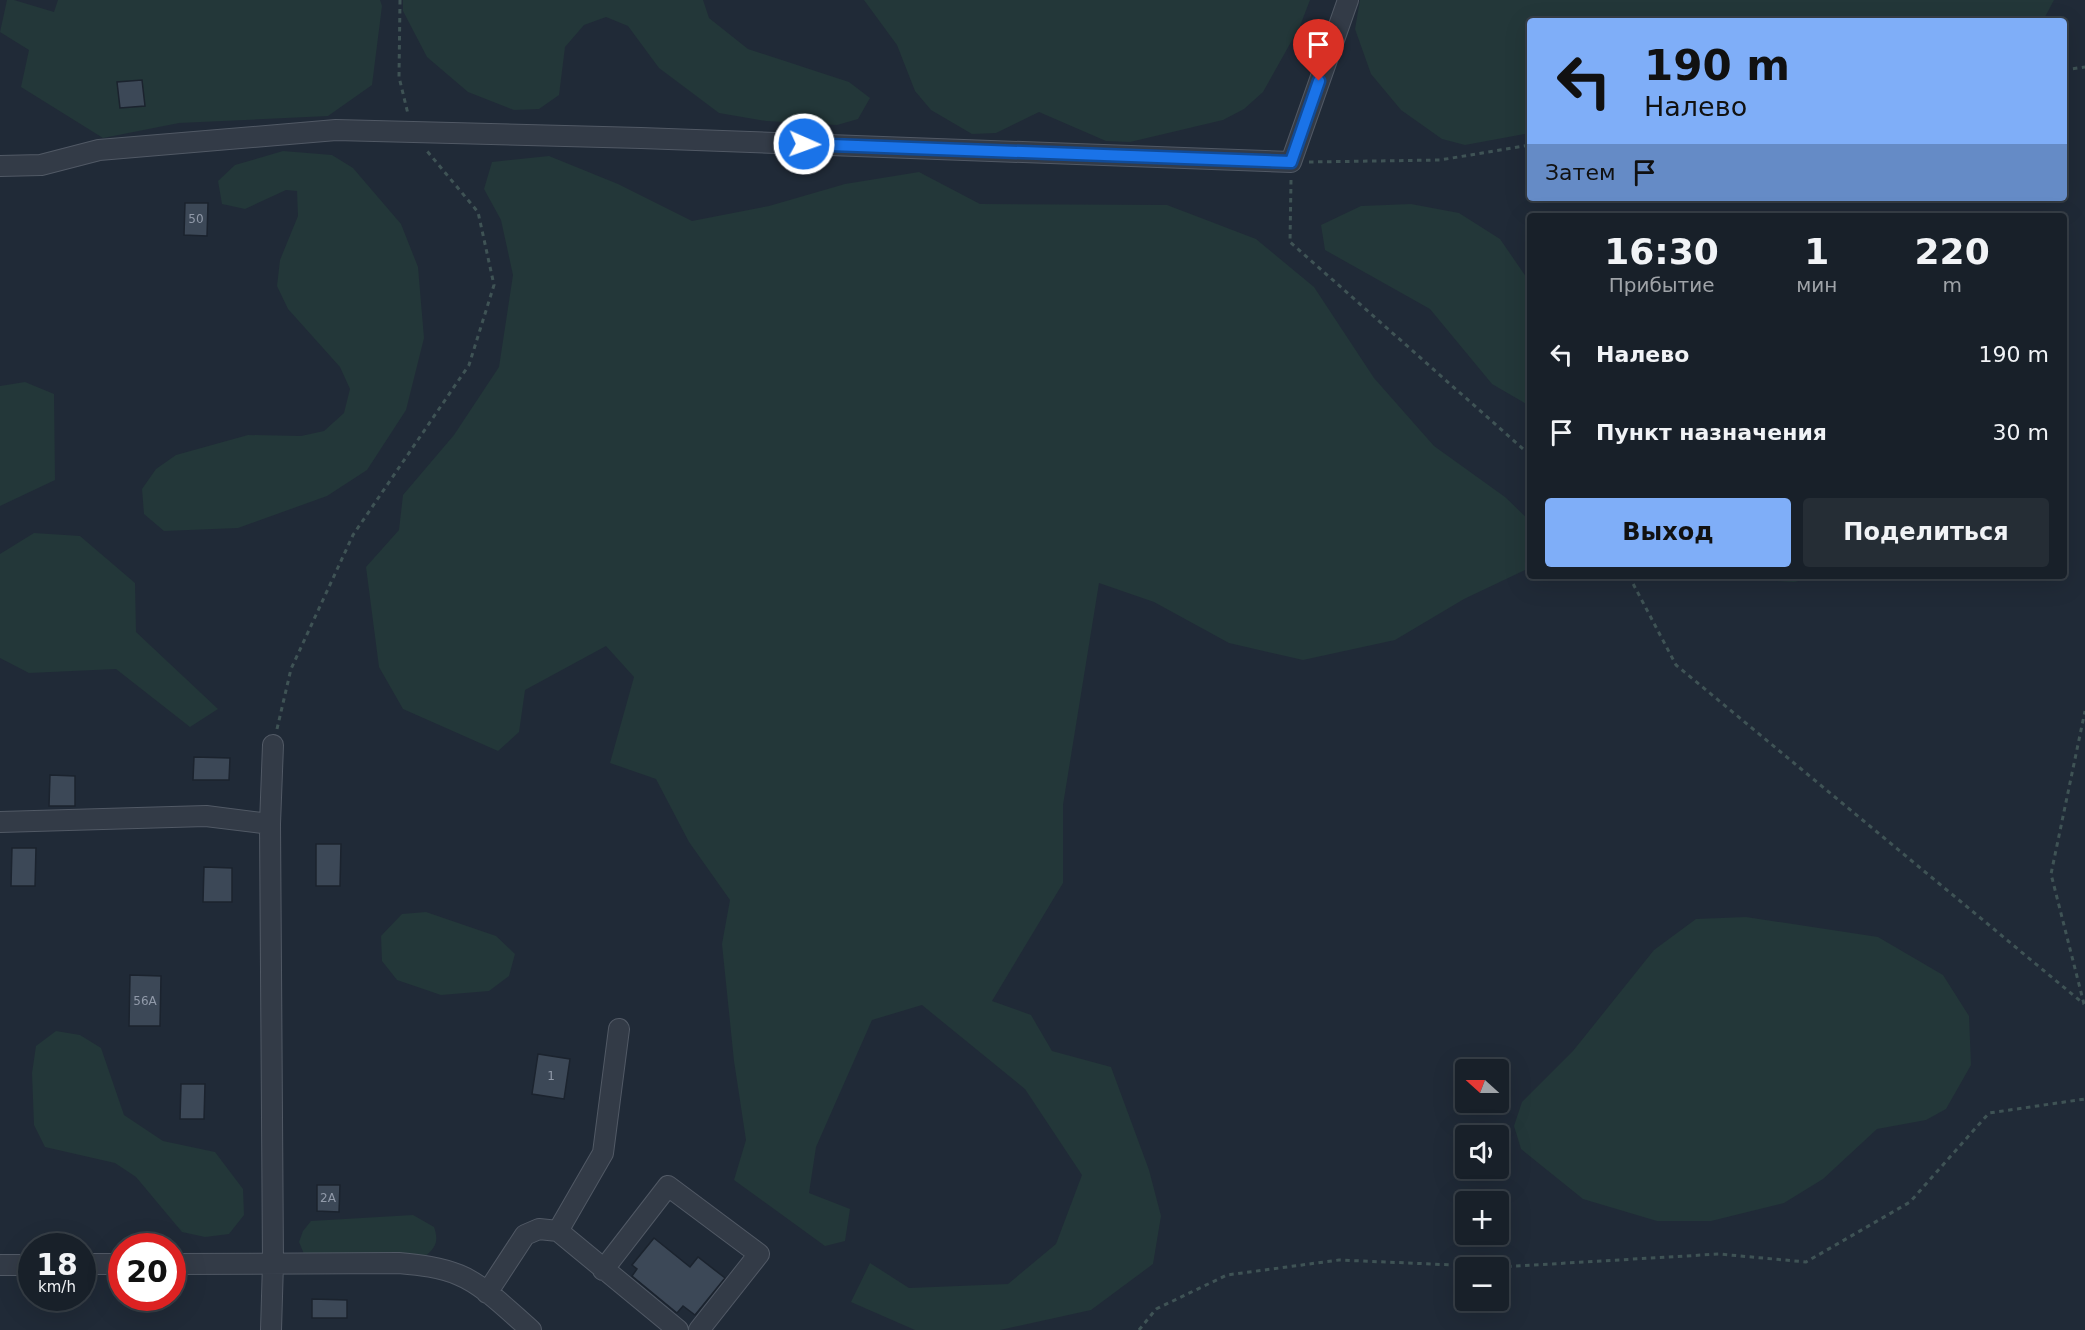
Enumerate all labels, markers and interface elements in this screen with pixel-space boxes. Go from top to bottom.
pin [1293,19,1344,81]
icon: arrive [1302,28,1335,61]
text: 190 m [1644,41,1790,90]
icon: left [1545,42,1623,120]
text: Налево [1644,91,1747,122]
position arrow [772,112,836,176]
icon: arrive [1628,156,1661,189]
text: Затем [1545,160,1616,185]
house number: 50 [188,212,204,226]
text: 16:30 [1604,231,1719,272]
text: 1 [1804,231,1829,272]
text: 220 [1915,231,1990,272]
text: Прибытие [1609,273,1714,297]
text: мин [1796,273,1837,297]
text: m [1942,273,1962,297]
icon: left [1545,338,1578,371]
text: Налево [1596,342,1689,367]
text: 190 m [1979,342,2049,367]
icon: arrive [1545,416,1578,449]
text: Пункт назначения [1596,420,1827,445]
text: 30 m [1993,420,2049,445]
button: Выход [1545,498,1791,567]
button: Поделиться [1803,498,2049,567]
house number: 56А [133,994,158,1008]
north arrow [1455,1059,1509,1113]
map controls [1455,1059,1509,1311]
house number: 1 [547,1069,555,1083]
button: sound [1455,1125,1509,1179]
house number: 2А [320,1191,337,1205]
button: + [1455,1191,1509,1245]
speed limit sign: 20 [108,1233,186,1311]
text: 18 [36,1247,78,1282]
button: − [1455,1257,1509,1311]
text: km/h [38,1278,76,1296]

